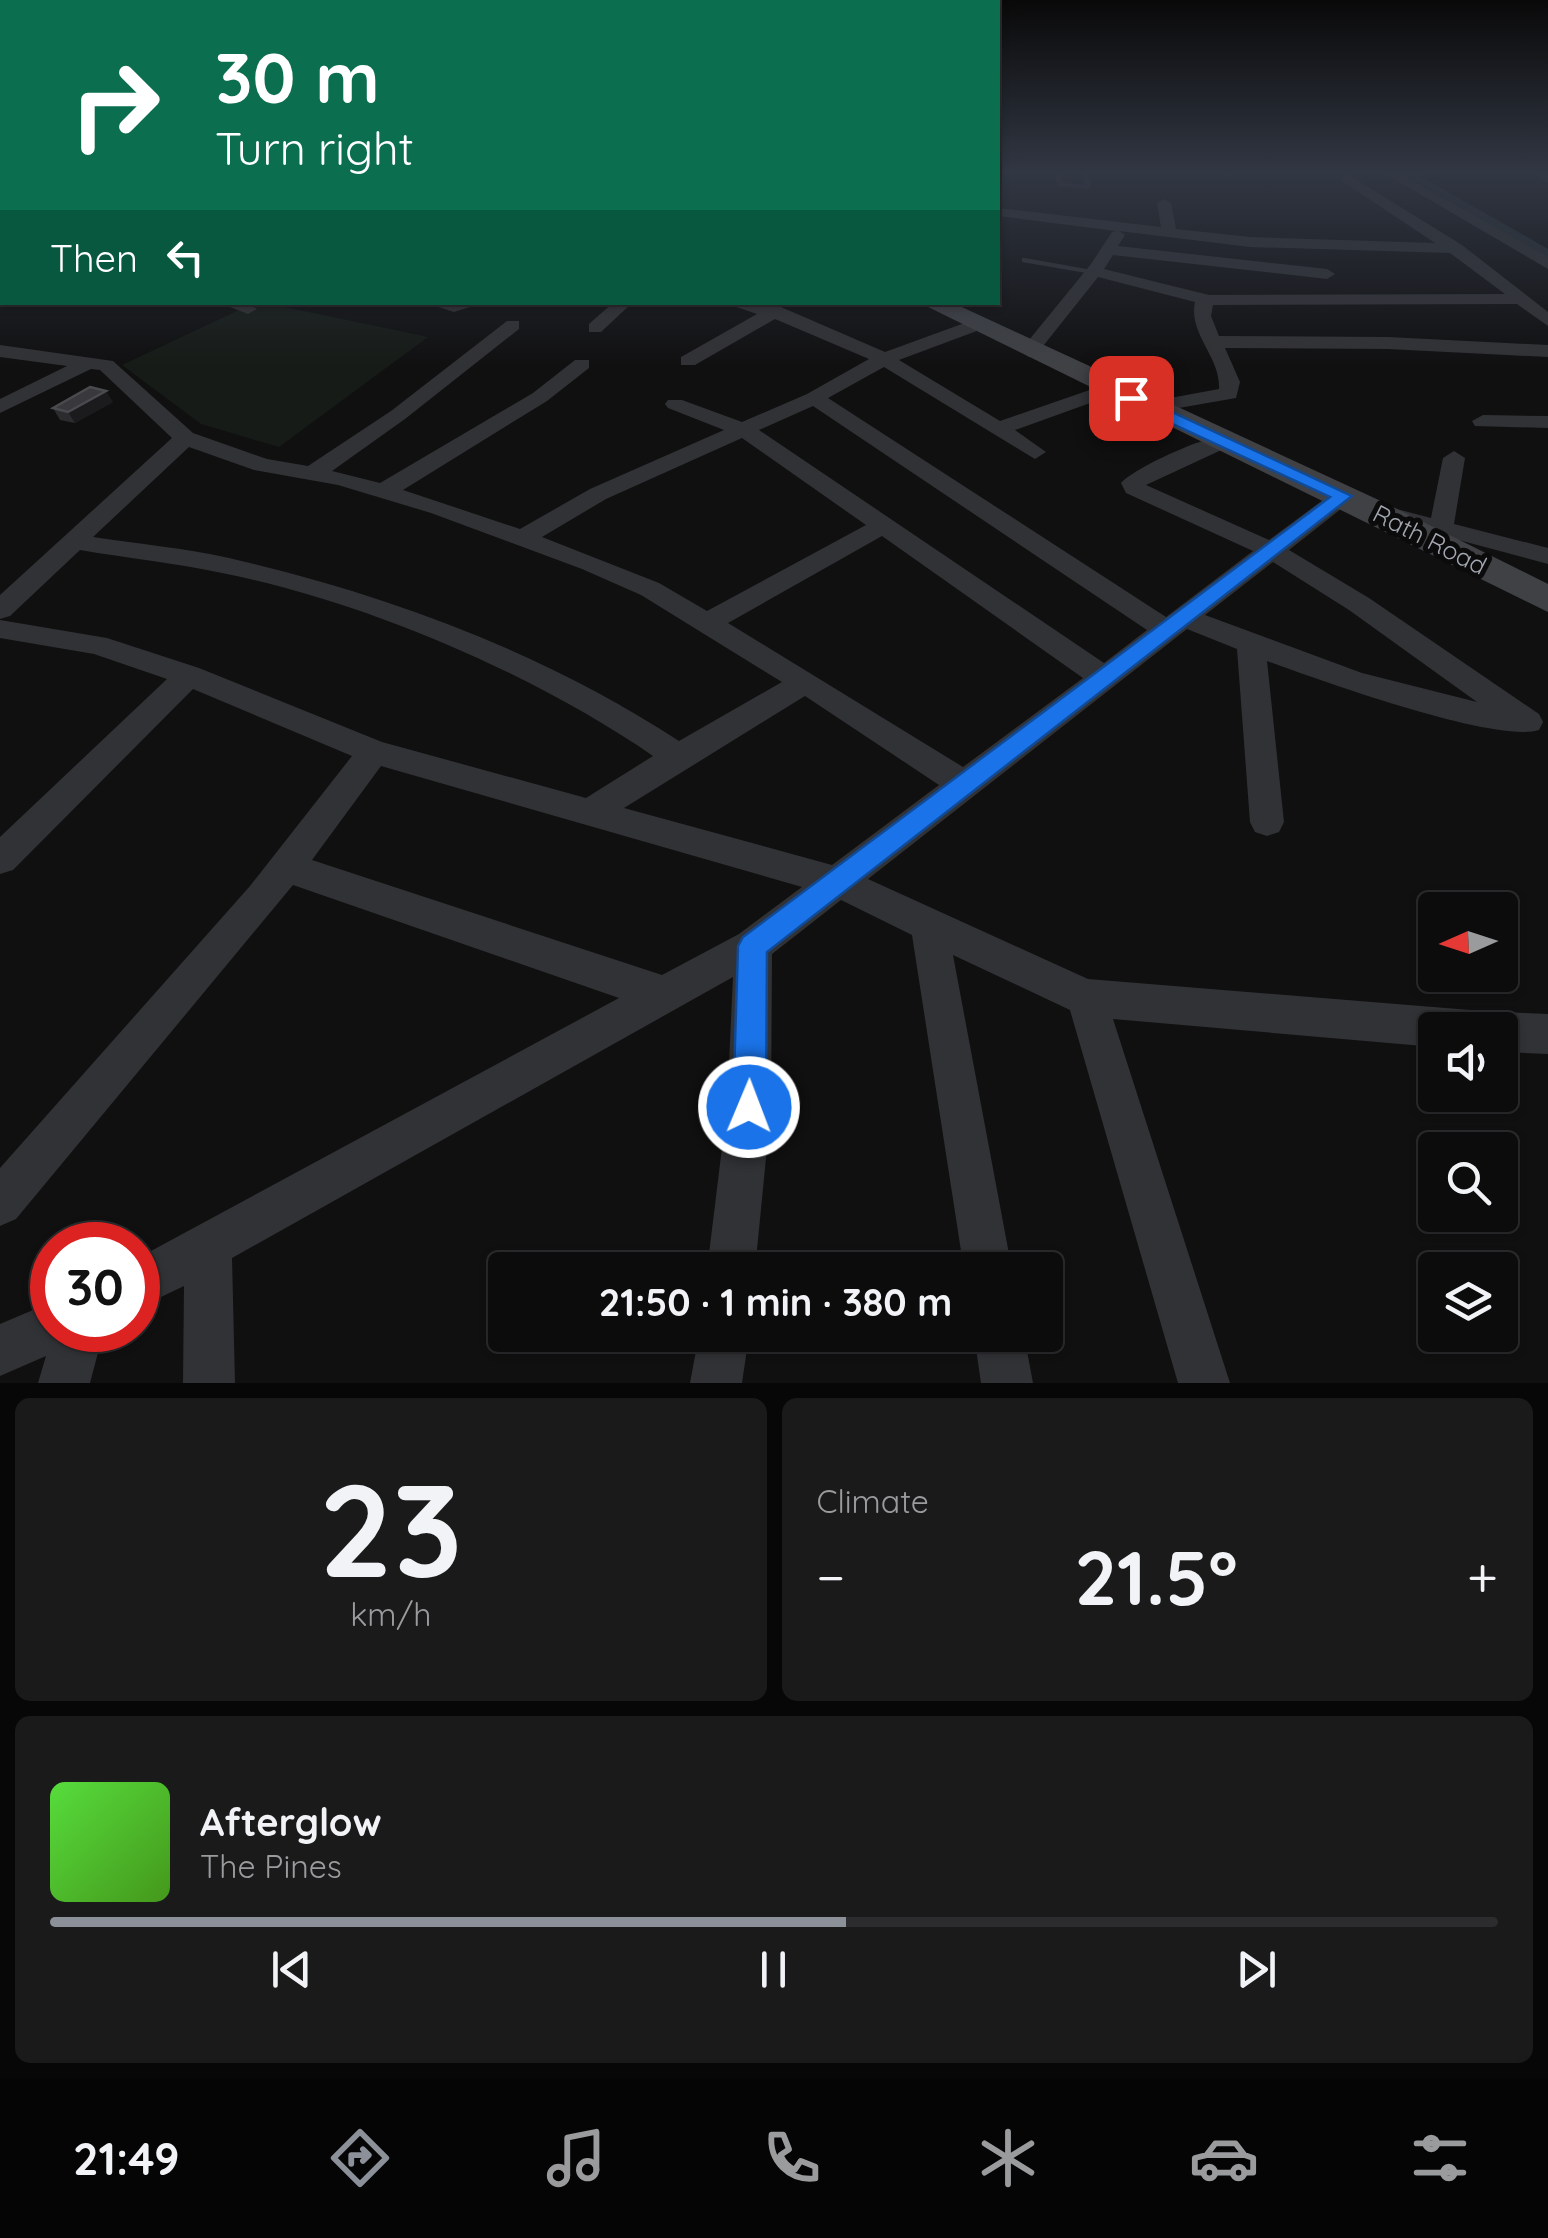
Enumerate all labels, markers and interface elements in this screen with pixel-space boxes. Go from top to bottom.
text: 30 m [215,33,380,121]
icon: right [50,40,180,170]
text: Turn right [215,120,414,176]
icon: left [158,230,213,285]
text: Then [50,234,138,282]
pin [1089,356,1174,441]
icon: arrive [1104,371,1159,426]
street label: Rath Road [1368,497,1492,581]
north arrow [1418,892,1518,992]
map controls [1418,892,1518,1352]
button: sound [1418,1012,1518,1112]
position arrow [697,1055,801,1159]
button: search [1418,1132,1518,1232]
speed limit sign: 30 [30,1222,160,1352]
button: layers [1418,1252,1518,1352]
text: 21:50 · 1 min · 380 m [599,1278,952,1326]
text: 23 [319,1447,463,1610]
text: Climate [817,1481,929,1521]
text: 21.5° [1074,1530,1238,1624]
text: − [817,1542,845,1611]
text: + [1467,1542,1498,1611]
text: km/h [350,1594,431,1634]
text: Afterglow [200,1798,382,1846]
text: The Pines [200,1846,342,1886]
icon: previous [264,1942,319,1997]
icon: pause [746,1942,801,1997]
icon: next [1229,1942,1284,1997]
icon: directions [325,2123,395,2193]
icon: music [541,2123,611,2193]
icon: phone [757,2123,827,2193]
icon: climate [973,2123,1043,2193]
icon: car [1189,2123,1259,2193]
icon: filters [1405,2123,1475,2193]
text: 21:49 [73,2130,179,2186]

